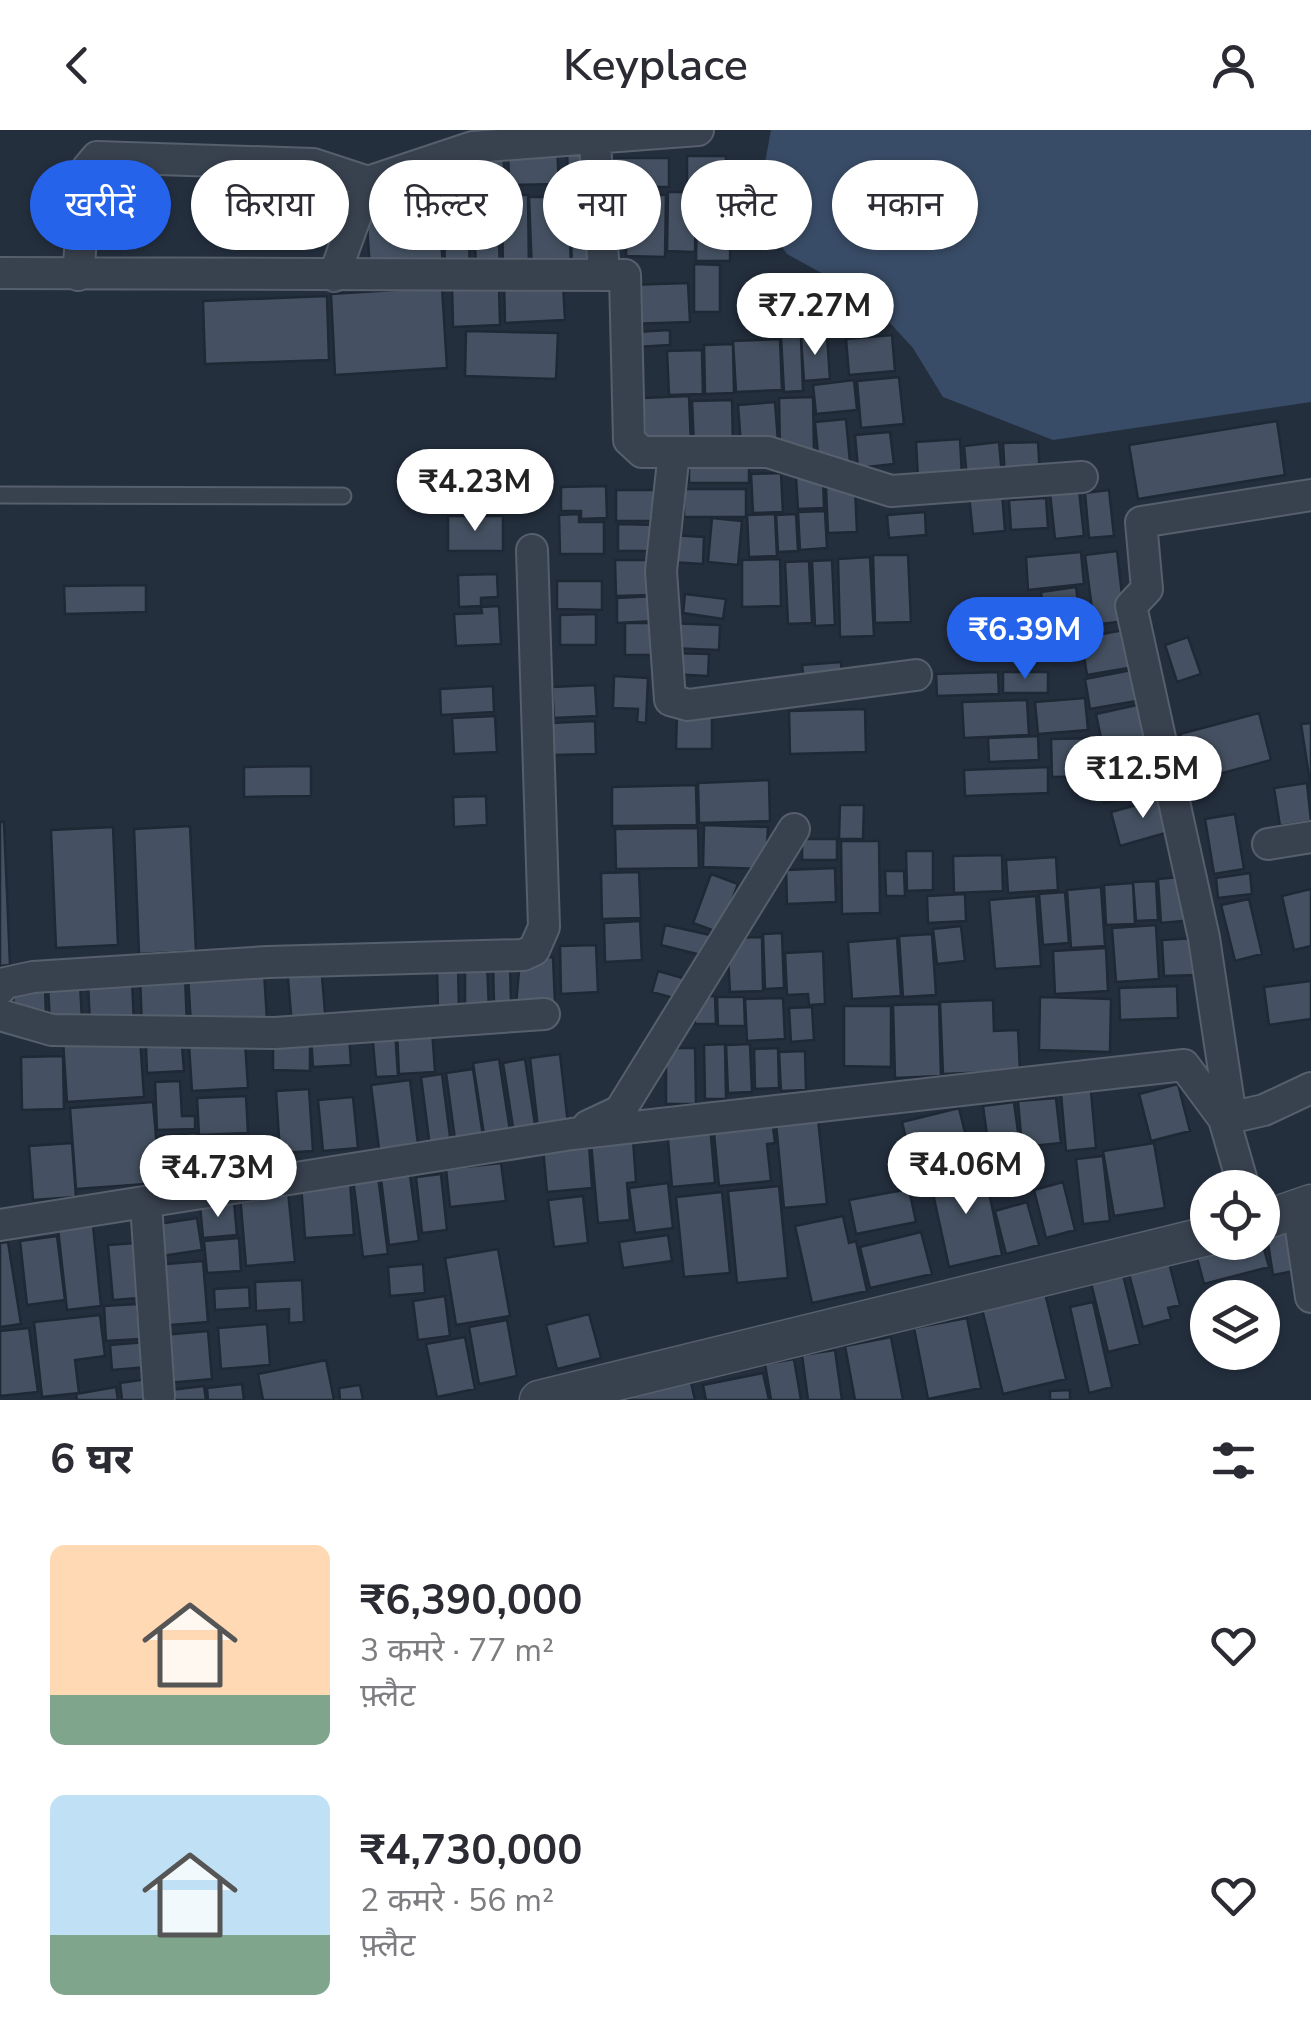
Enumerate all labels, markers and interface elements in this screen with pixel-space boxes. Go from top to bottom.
text: Keyplace [563,35,748,96]
icon: back [50,38,105,93]
icon: person [1206,38,1261,93]
chip: खरीदें [30,160,171,250]
chip: किराया [191,160,349,250]
chip: फ़िल्टर [369,160,523,250]
chip: नया [543,160,661,250]
chip: फ़्लैट [681,160,812,250]
chip: मकान [832,160,978,250]
pin: ₹7.27M [734,273,896,358]
text: ₹7.27M [759,284,871,327]
pin: ₹4.23M [394,449,556,534]
text: ₹4.23M [419,460,531,503]
pin: ₹6.39M [944,597,1106,682]
text: ₹6.39M [969,608,1081,651]
pin: ₹12.5M [1062,736,1224,821]
text: ₹12.5M [1087,747,1199,790]
pin: ₹4.06M [885,1132,1047,1217]
pin: ₹4.73M [137,1135,299,1220]
text: ₹4.06M [910,1143,1022,1186]
text: ₹4.73M [162,1146,274,1189]
map controls [1190,1170,1280,1370]
button: locate [1190,1170,1280,1260]
button: layers [1190,1280,1280,1370]
text: 6 घर [50,1431,132,1488]
icon: filters [1206,1433,1261,1488]
text: ₹6,390,000 [360,1572,582,1629]
icon: home [130,1585,250,1705]
icon: heart [1206,1618,1261,1673]
text: 3 कमरे · 77 m² [360,1629,554,1672]
text: फ़्लैट [360,1674,415,1717]
text: ₹4,730,000 [360,1822,582,1879]
icon: home [130,1835,250,1955]
icon: heart [1206,1868,1261,1923]
text: 2 कमरे · 56 m² [360,1879,554,1922]
text: फ़्लैट [360,1924,415,1967]

